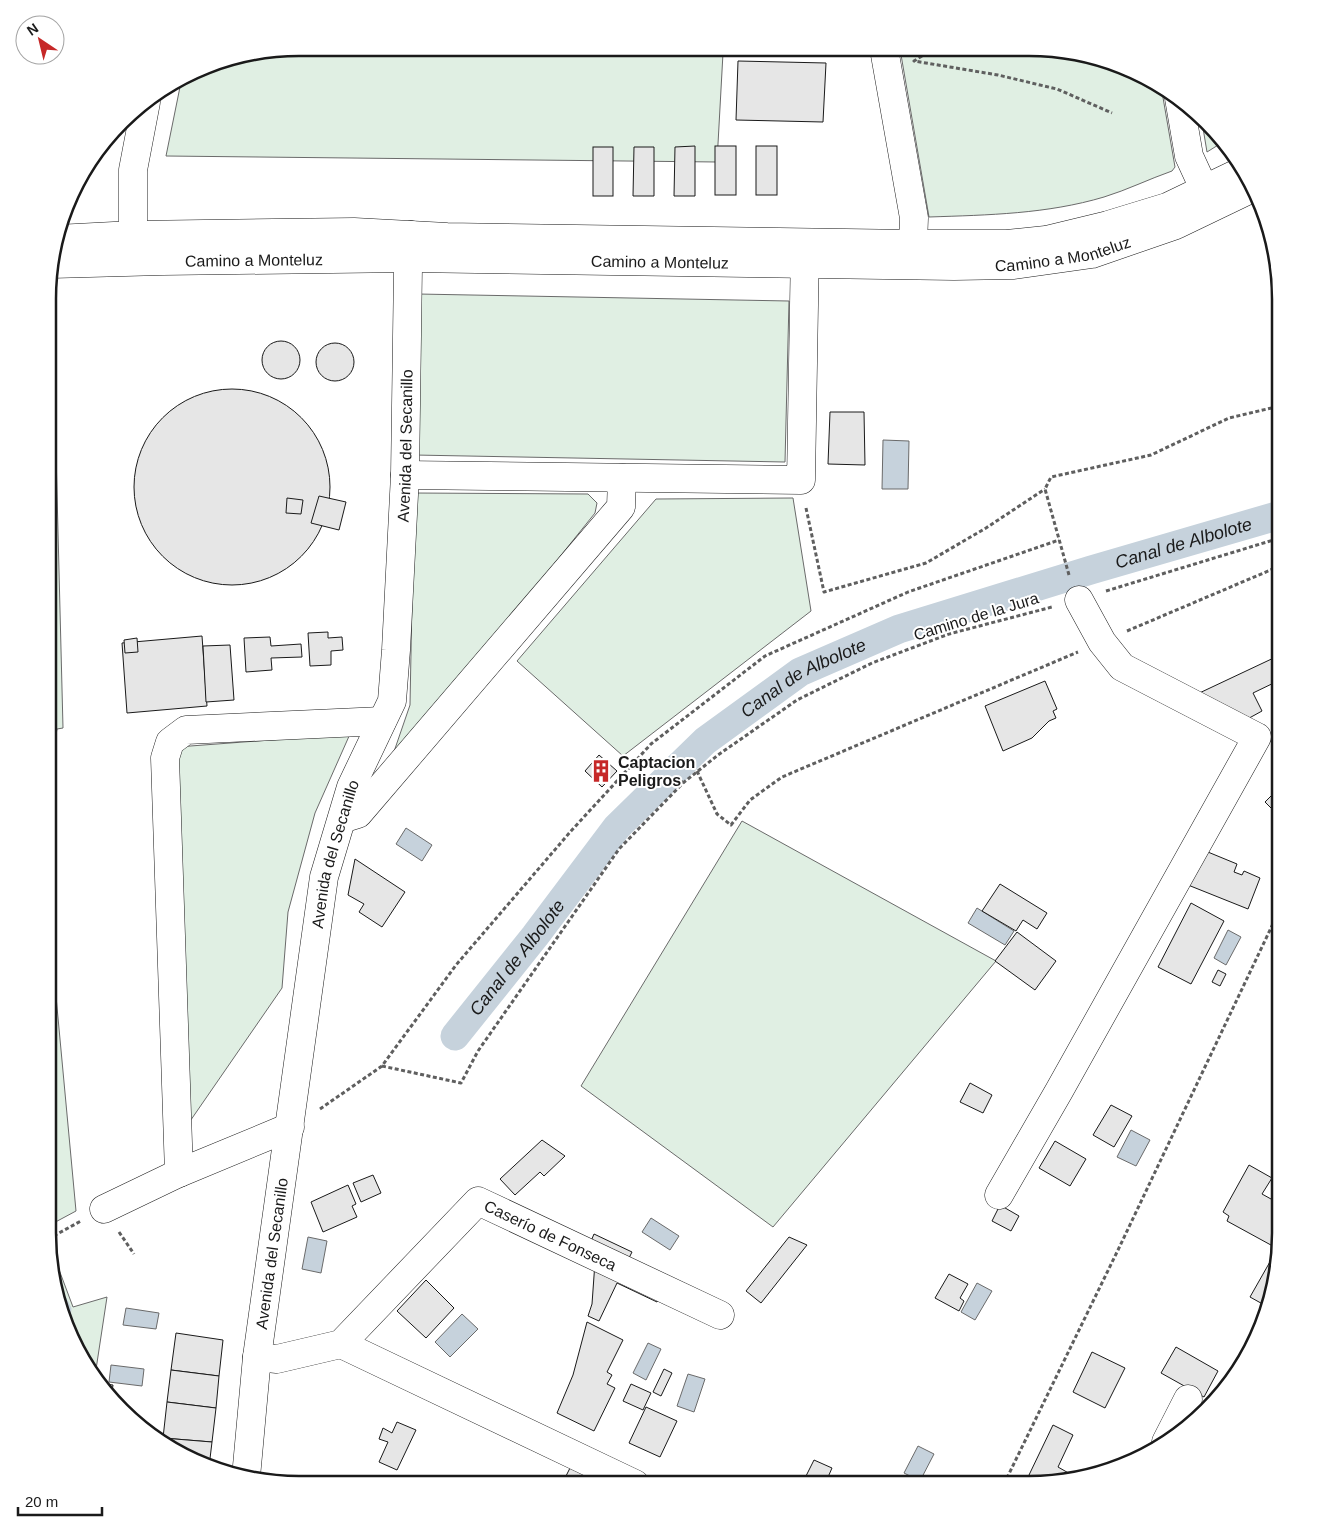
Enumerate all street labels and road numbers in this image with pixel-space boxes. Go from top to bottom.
street label: Camino a Monteluz [995,233,1133,274]
street label: Camino a Monteluz [185,251,323,270]
street label: Camino a Monteluz [591,253,729,272]
street label: Avenida del Secanillo [395,369,416,523]
street label: Camino de la Jura [912,589,1041,644]
street label: Avenida del Secanillo [309,777,362,929]
street label: Avenida del Secanillo [253,1177,291,1330]
street label: Caserío de Fonseca [481,1197,619,1274]

